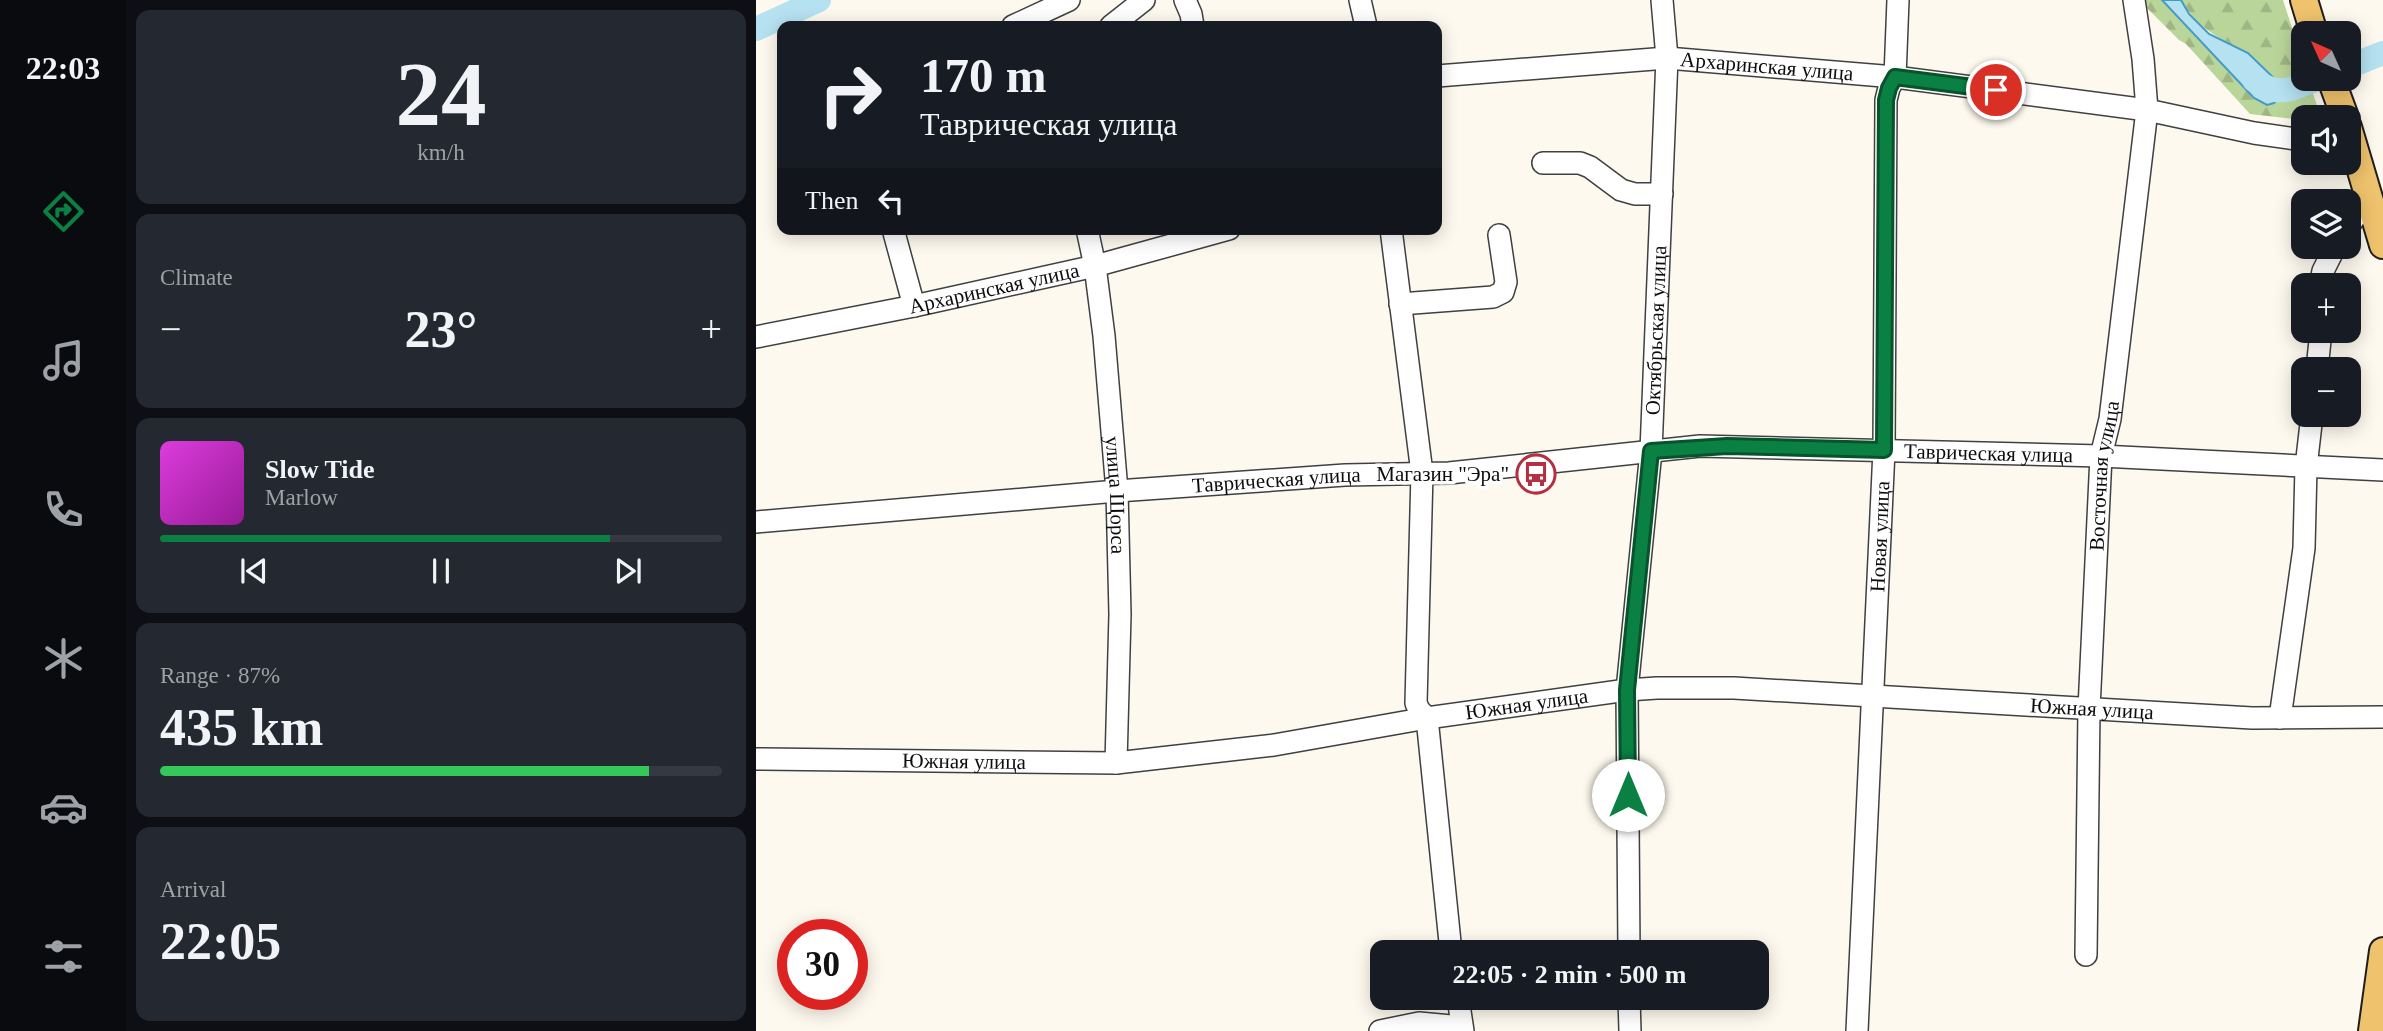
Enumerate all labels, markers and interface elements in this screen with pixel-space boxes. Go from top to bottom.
north arrow [2291,21,2361,91]
map controls [2291,21,2361,427]
text: 24 [396,44,487,145]
street label: Архаринская улица [1679,47,1855,86]
text: 170 m [920,48,1047,103]
icon: right [805,49,896,140]
text: 22:03 [26,50,100,86]
pin [1966,60,2026,120]
icon: arrive [1977,71,2015,109]
button: sound [2291,105,2361,175]
text: Таврическая улица [920,106,1177,142]
text: km/h [417,140,465,165]
icon: left [872,182,910,220]
text: Then [805,186,858,215]
icon: directions [39,187,88,236]
button: layers [2291,189,2361,259]
street label: Октябрьская улица [1640,244,1671,416]
street label: Архаринская улица [907,258,1082,319]
text: Climate [160,265,233,290]
button: + [2291,273,2361,343]
text: 23° [405,301,477,358]
text: − [160,308,181,350]
text: + [701,308,722,350]
icon: music [39,336,88,385]
button: − [2291,357,2361,427]
street label: Восточная улица [2085,399,2124,551]
street label: улица Щорса [1100,435,1131,555]
street label: Таврическая улица [1904,439,2074,467]
bus stop icon: Магазин "Эра" [1515,453,1557,495]
text: Slow Tide [265,455,375,484]
place label: Магазин "Эра" [1376,462,1509,486]
street label: Таврическая улица [1191,463,1362,498]
street label: Новая улица [1865,480,1895,593]
icon: phone [39,485,88,534]
text: Marlow [265,485,338,510]
icon: previous [235,552,273,590]
icon: pause [422,552,460,590]
icon: next [609,552,647,590]
icon: climate [39,634,88,683]
text: Range · 87% [160,663,280,688]
street label: Южная улица [1464,683,1590,725]
street label: Южная улица [2030,693,2155,724]
text: 435 km [160,699,323,756]
street label: Южная улица [902,749,1027,774]
position arrow [1591,758,1665,832]
icon: car [39,783,88,832]
text: Arrival [160,877,226,902]
text: 22:05 [160,913,281,970]
speed limit sign: 30 [777,919,868,1010]
icon: filters [39,932,88,981]
text: 22:05 · 2 min · 500 m [1453,960,1687,989]

